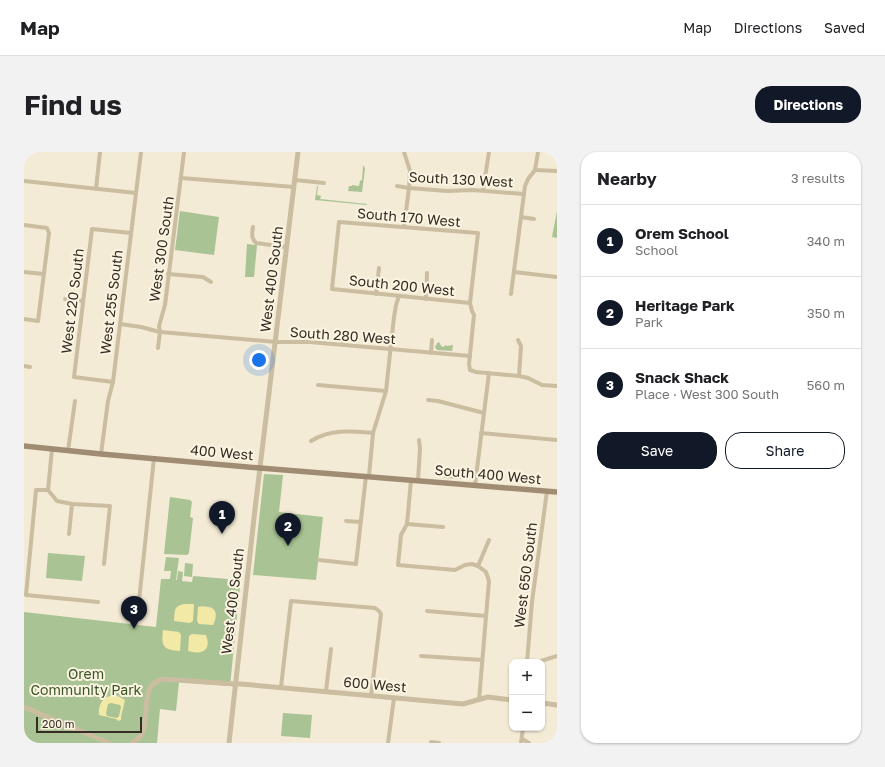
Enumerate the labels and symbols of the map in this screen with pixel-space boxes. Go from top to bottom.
street label: South 130 West [408,168,514,190]
street label: West 300 South [145,195,177,303]
street label: South 170 West [356,204,462,230]
street label: West 400 South [256,225,286,333]
street label: West 220 South [57,247,87,355]
street label: West 255 South [96,249,126,355]
street label: South 200 West [348,271,456,299]
street label: South 280 West [289,323,397,347]
your location [249,350,269,370]
street label: 400 West [190,441,254,463]
street label: South 400 West [434,461,542,487]
pin: 1 [209,501,235,534]
pin: 2 [275,513,301,546]
street label: West 650 South [510,521,540,629]
street label: West 400 South [217,547,247,655]
pin: 3 [121,596,147,629]
park label: Orem Community Park [30,665,142,698]
street label: 600 West [343,673,407,695]
scale bar [36,715,142,734]

